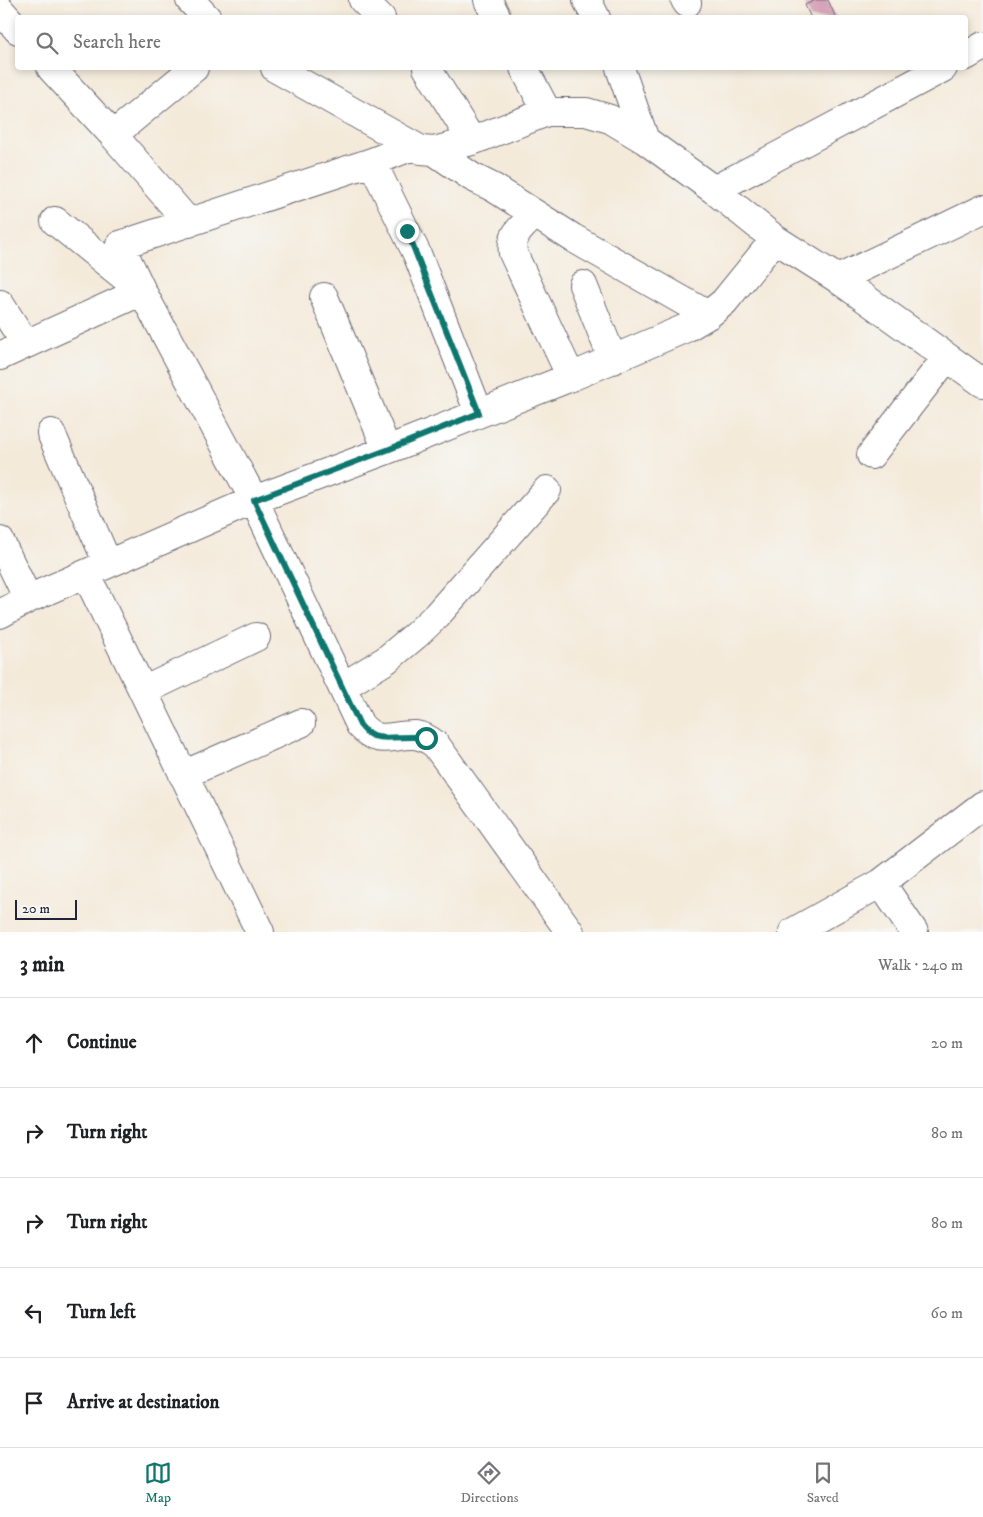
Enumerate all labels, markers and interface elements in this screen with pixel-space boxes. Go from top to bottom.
search box [15,15,968,70]
icon: search [33,29,61,57]
text: Search here [73,31,161,54]
route end [396,220,419,243]
route start [415,727,438,750]
scale bar [15,897,78,920]
text: 20 m [22,900,50,918]
text: 3 min [20,952,65,978]
text: Walk · 240 m [878,955,963,975]
icon: ahead [20,1029,48,1057]
text: Continue [67,1031,137,1054]
text: 20 m [931,1033,963,1053]
icon: right [20,1119,48,1147]
text: Turn right [67,1121,147,1144]
text: 80 m [931,1123,963,1143]
icon: right [20,1209,48,1237]
text: Turn right [67,1211,147,1234]
text: 80 m [931,1213,963,1233]
icon: left [20,1299,48,1327]
text: Turn left [67,1301,136,1324]
text: 60 m [931,1303,963,1323]
icon: arrive [20,1389,48,1417]
text: Arrive at destination [67,1391,219,1414]
tab: Map [144,1459,172,1507]
tab: Directions [460,1459,518,1507]
tab: Saved [807,1459,839,1507]

